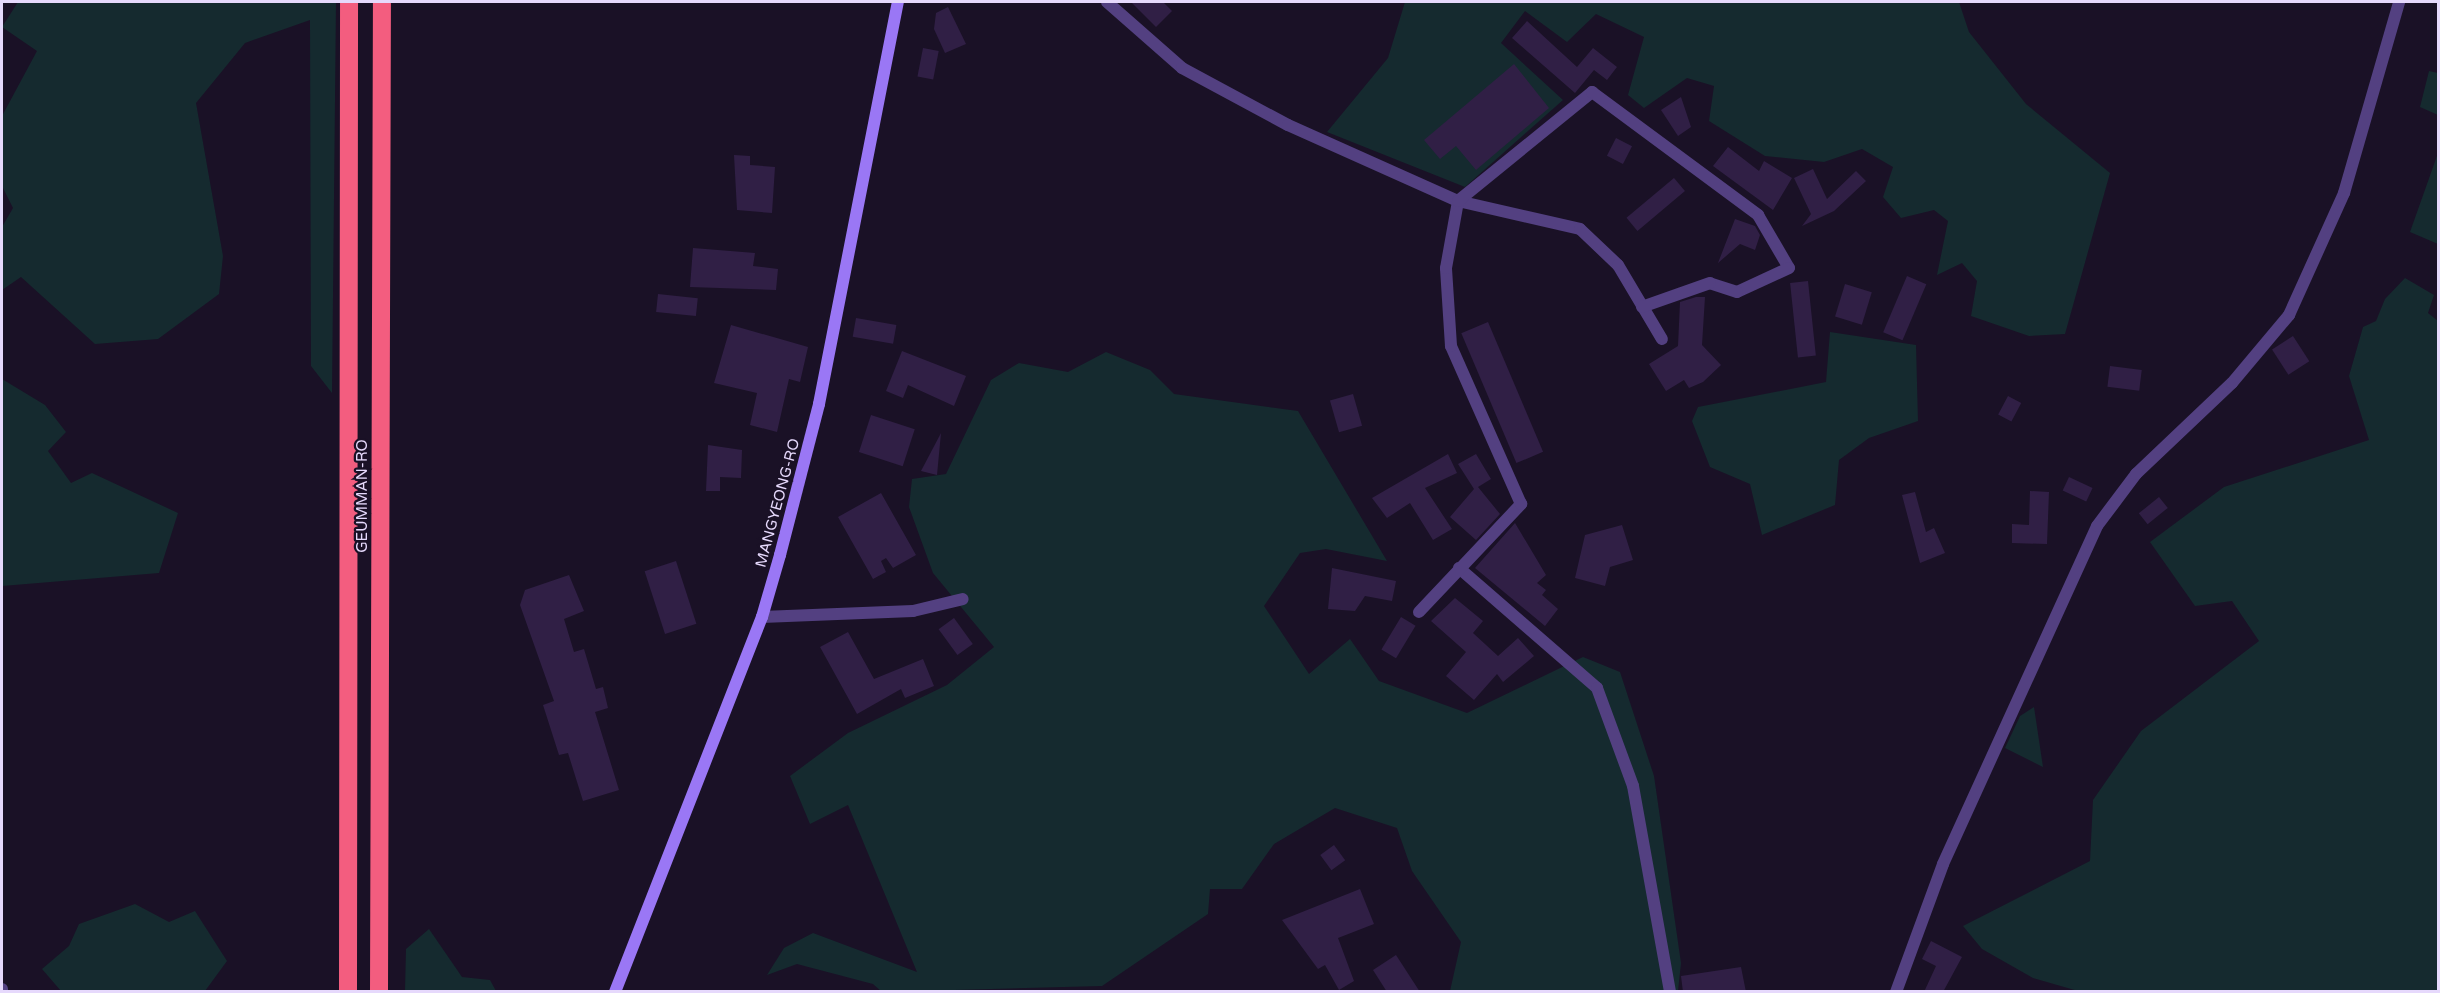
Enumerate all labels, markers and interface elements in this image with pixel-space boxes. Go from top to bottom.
street label: MANGYEONG-RO [752,437,804,569]
street label: GEUMMAN-RO [354,439,372,553]

